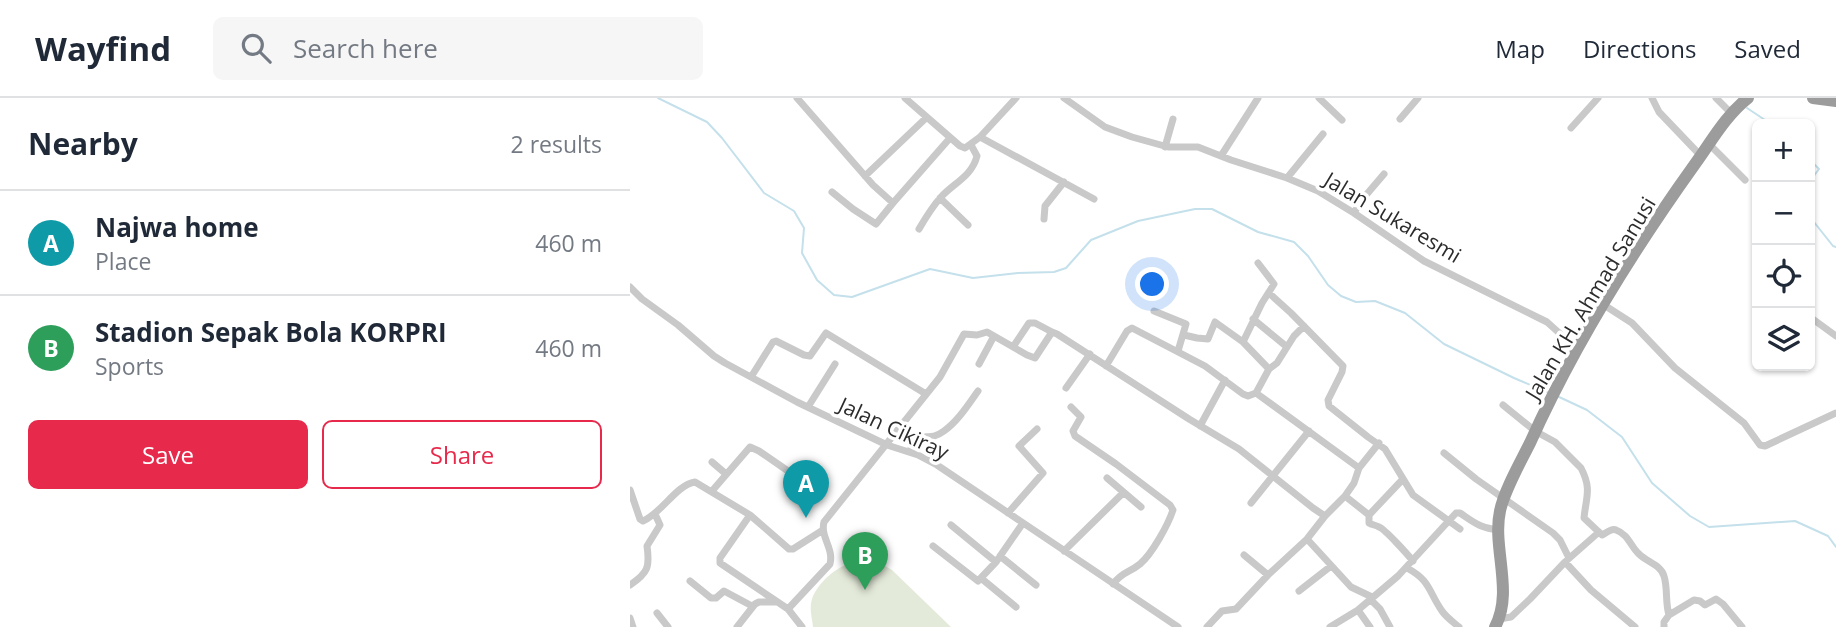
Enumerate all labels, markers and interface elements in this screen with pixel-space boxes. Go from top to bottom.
search box [213,17,703,80]
text: Wayfind [35,26,171,71]
icon: search [237,29,275,67]
text: Search here [293,30,438,66]
text: Map [1495,32,1545,65]
text: Directions [1583,32,1696,65]
text: Saved [1734,32,1801,65]
map controls [1752,119,1815,371]
button: + [1752,119,1815,182]
text: Nearby [28,123,138,164]
text: 2 results [511,128,602,160]
street label: Jalan Sukaresmi [1318,164,1467,269]
button: − [1752,182,1815,245]
street label: Jalan KH. Ahmad Sanusi [1517,191,1662,406]
text: Najwa home [95,209,259,245]
text: A [43,227,59,259]
text: 460 m [535,227,602,259]
text: Place [95,245,151,277]
button: locate [1752,245,1815,308]
your location [1135,267,1169,301]
button: layers [1752,308,1815,371]
text: Stadion Sepak Bola KORPRI [95,314,447,350]
text: B [43,332,59,364]
text: 460 m [535,332,602,364]
text: Sports [95,350,164,382]
street label: Jalan Cikiray [833,389,954,466]
button: Save [28,420,308,489]
button: Share [322,420,602,489]
pin: A [783,460,829,518]
pin: B [842,532,888,590]

